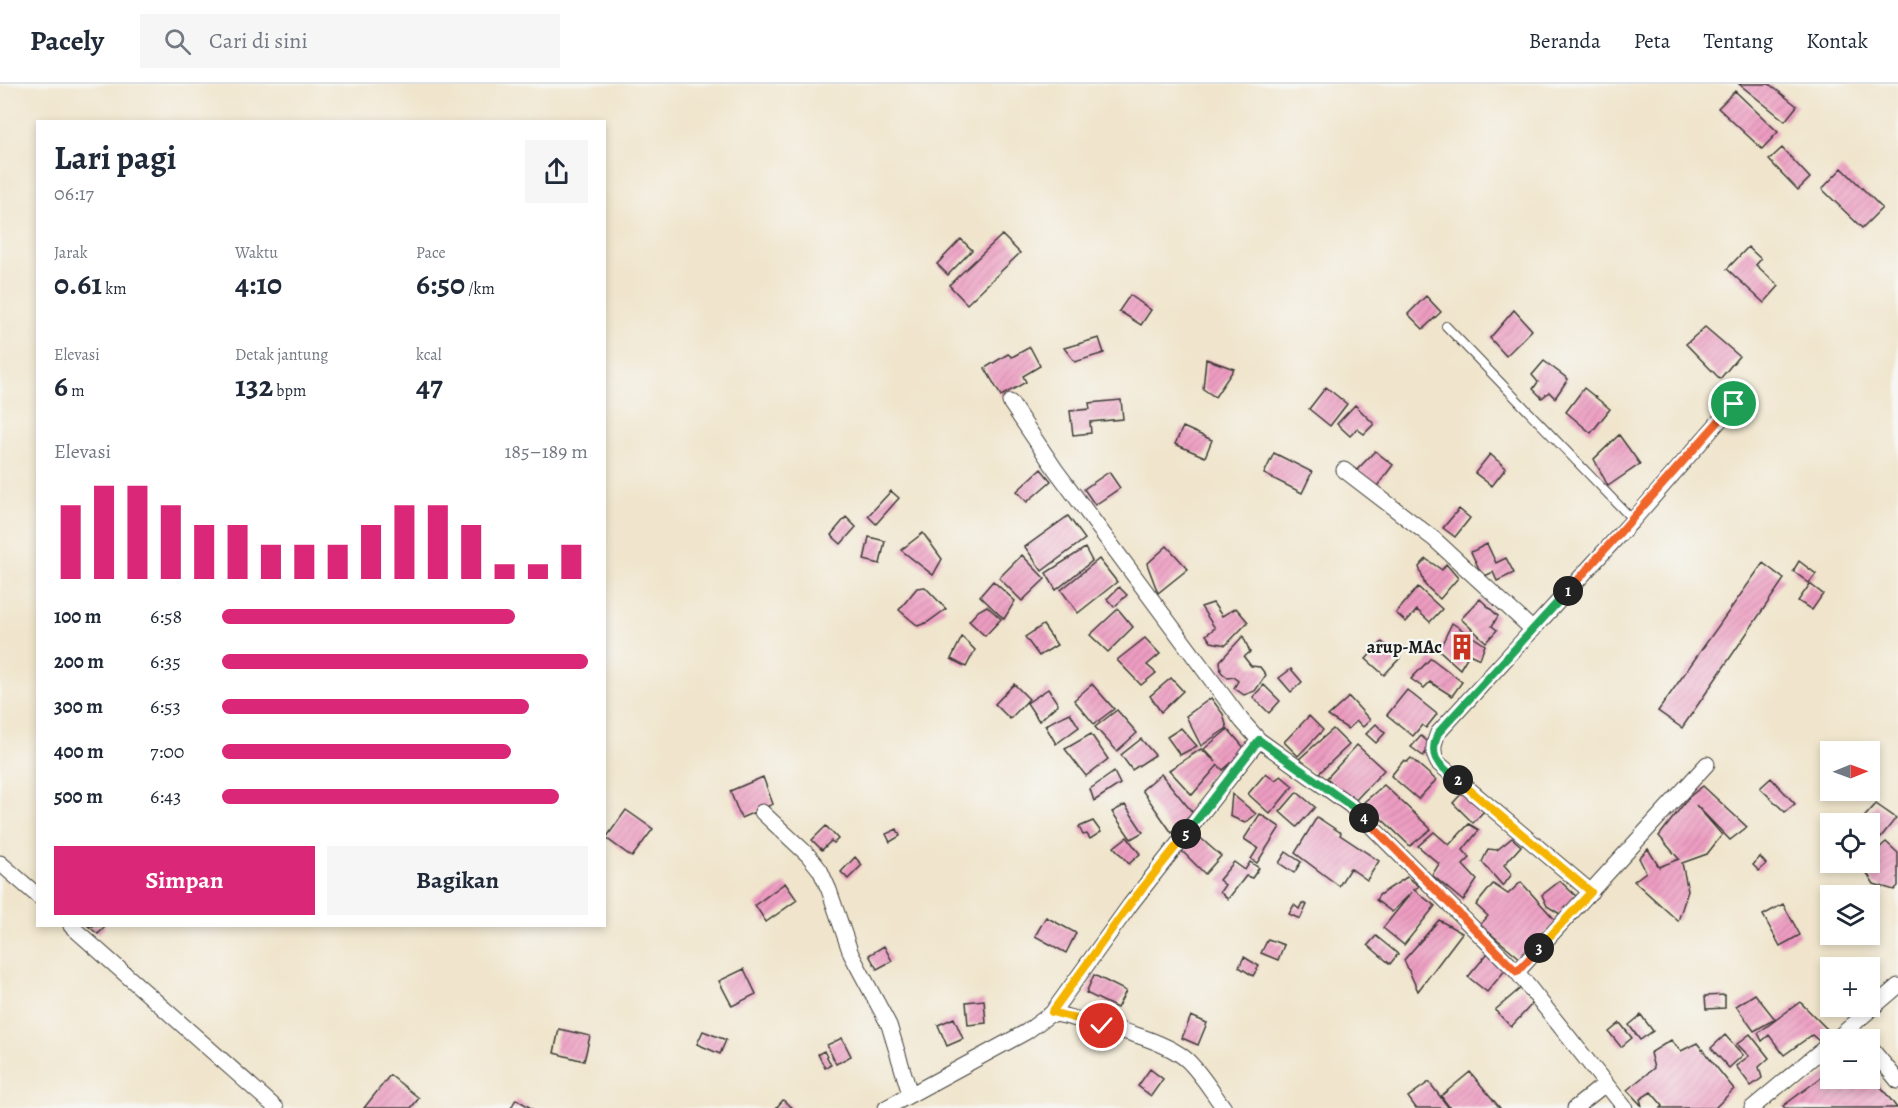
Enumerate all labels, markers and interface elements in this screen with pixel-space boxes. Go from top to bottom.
search box [140,14,560,68]
text: Pacely [30,22,104,60]
icon: search [161,25,194,58]
text: Cari di sini [209,26,308,56]
text: Beranda [1529,27,1601,55]
text: Peta [1634,27,1670,55]
text: Tentang [1703,27,1773,55]
text: Kontak [1806,27,1868,55]
text: Lari pagi [54,135,177,180]
button: share [525,140,588,203]
text: 06:17 [54,180,94,207]
text: Jarak [54,242,88,264]
text: Waktu [235,242,278,264]
text: Pace [416,242,446,264]
text: 0.61 [54,264,102,304]
text: 4:10 [235,264,282,304]
text: 6:50 [416,264,465,304]
text: km [102,278,127,300]
text: /km [465,278,495,300]
text: Elevasi [54,344,100,366]
text: Detak jantung [235,344,328,366]
text: kcal [416,344,442,366]
text: 6 [54,366,68,406]
text: 132 [235,366,273,406]
text: 47 [416,366,443,406]
pin [1708,378,1759,429]
text: m [68,380,85,402]
text: bpm [273,380,306,402]
icon: arrive [1717,387,1750,420]
text: Elevasi [54,438,111,465]
text: 185–189 m [504,438,588,465]
pin: 1 [1553,576,1583,606]
text: 1 [1565,580,1571,602]
text: 100 m [54,603,102,630]
text: 6:58 [150,603,182,630]
building icon: arup-MAc [1447,632,1477,662]
place label: arup-MAc [1367,635,1442,659]
text: 200 m [54,648,104,675]
text: 6:35 [150,648,181,675]
text: 300 m [54,693,103,720]
text: 6:53 [150,693,181,720]
text: 400 m [54,738,104,765]
text: 7:00 [150,738,184,765]
north arrow [1820,741,1880,801]
map controls [1820,741,1880,1089]
pin: 2 [1443,765,1473,795]
text: 2 [1454,769,1462,791]
text: 500 m [54,783,103,810]
text: 6:43 [150,783,181,810]
pin: 4 [1349,803,1379,833]
text: 4 [1360,807,1368,829]
button: locate [1820,813,1880,873]
pin: 5 [1171,819,1201,849]
text: 5 [1183,823,1189,845]
button: Simpan [54,846,315,915]
button: Bagikan [327,846,588,915]
button: layers [1820,885,1880,945]
pin: 3 [1524,933,1554,963]
text: 3 [1536,937,1542,959]
button: + [1820,957,1880,1017]
pin [1076,1000,1127,1051]
icon: check [1085,1009,1118,1042]
button: − [1820,1029,1880,1089]

